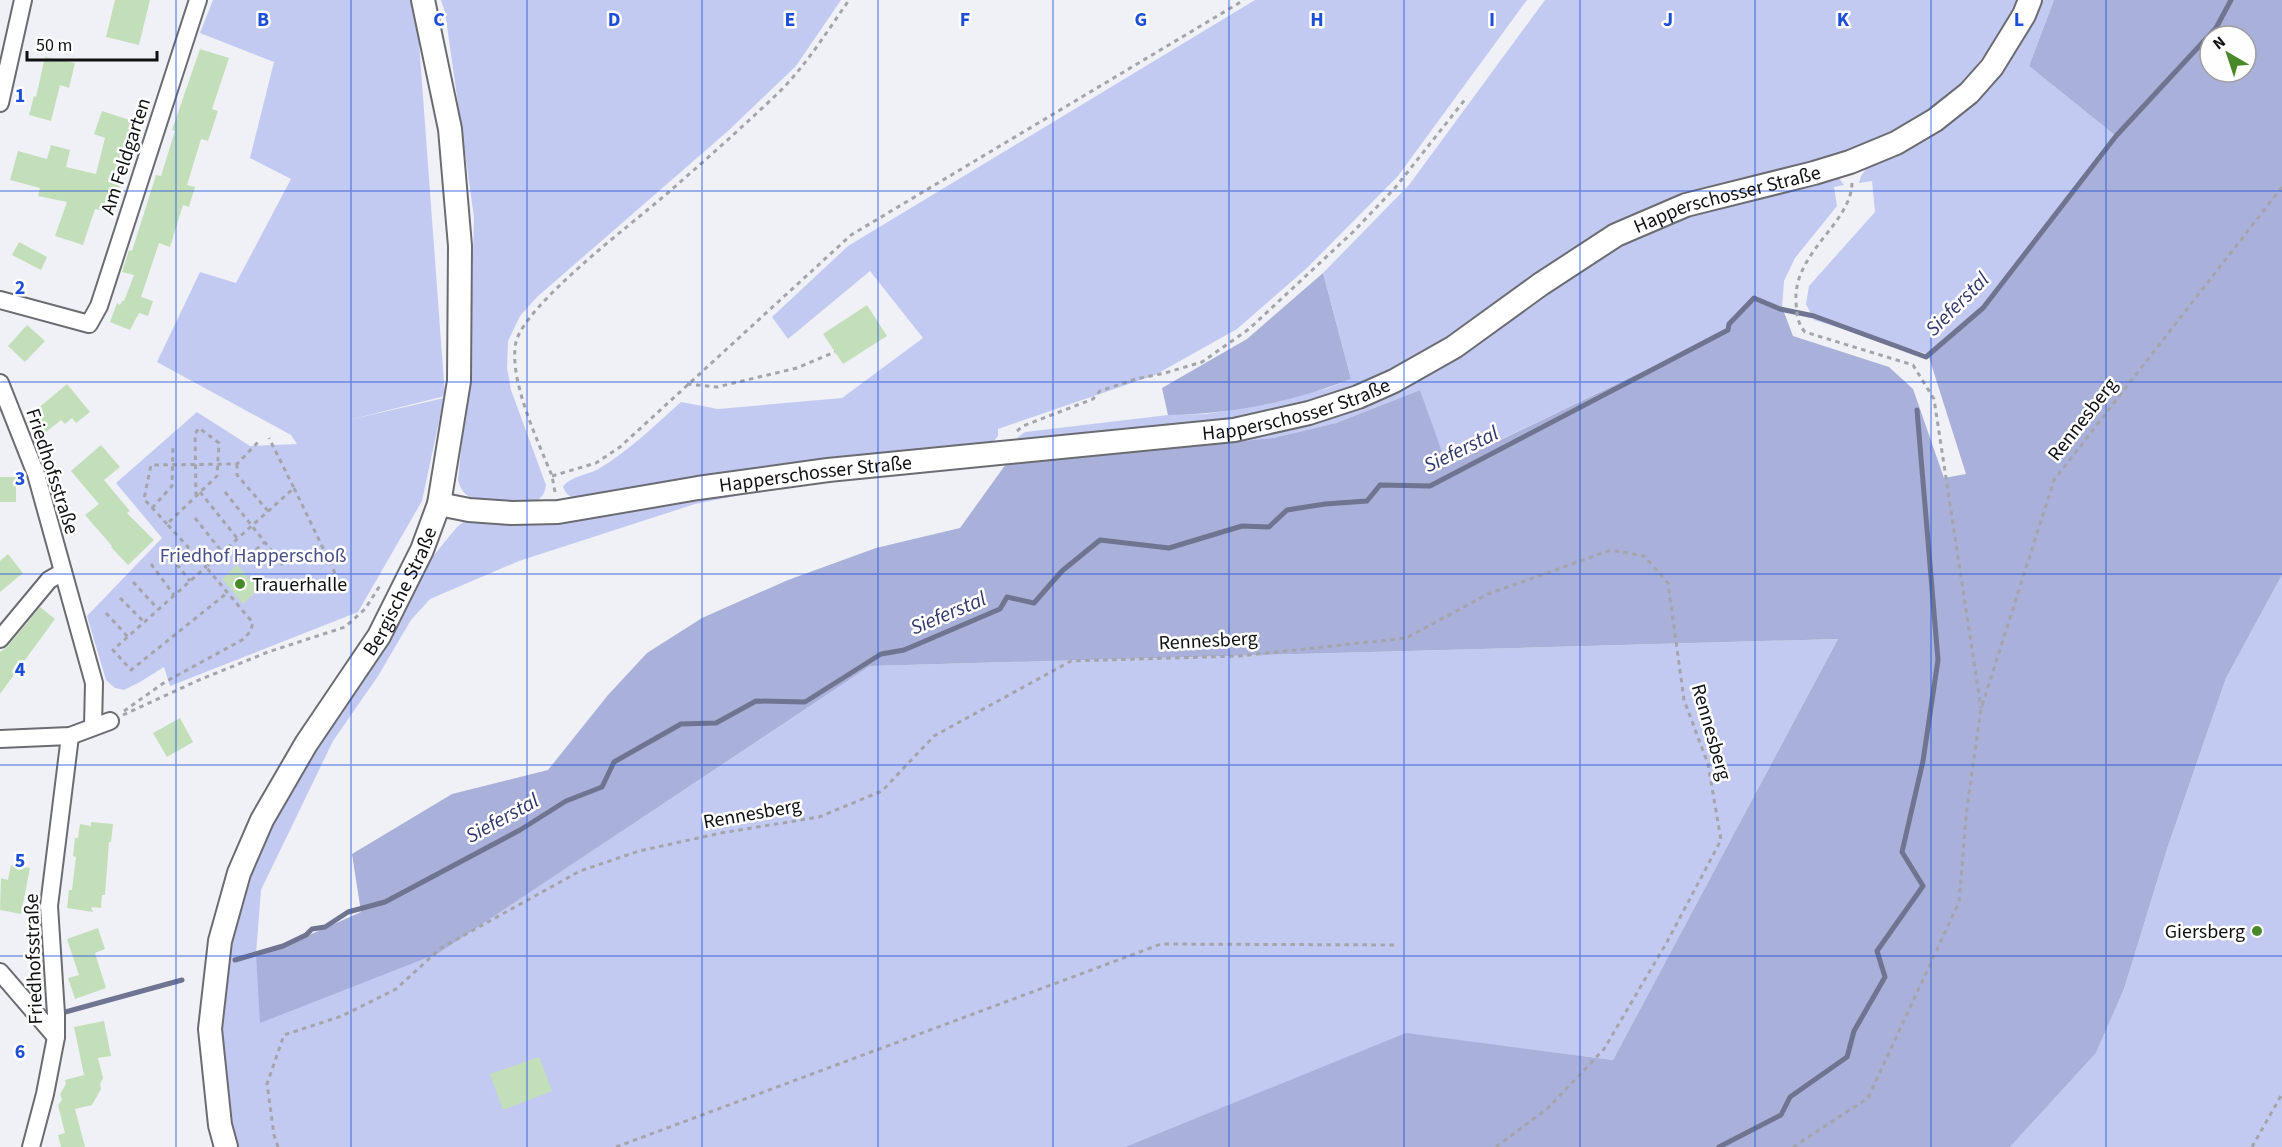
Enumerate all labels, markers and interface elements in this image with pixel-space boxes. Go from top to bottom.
text: B [257,6,269,34]
text: C [433,6,445,34]
text: D [608,6,620,34]
text: E [785,6,795,34]
text: F [960,6,970,34]
text: G [1135,6,1147,34]
text: H [1310,6,1324,34]
text: I [1489,6,1495,34]
text: J [1663,6,1673,34]
text: K [1837,6,1850,34]
text: L [2014,6,2024,34]
scale bar [27,24,158,62]
north arrow [2198,24,2258,84]
text: N [2208,31,2230,55]
text: 50 m [36,33,72,58]
text: 1 [15,82,25,110]
street label: Am Feldgarten [94,94,158,218]
street label: Happerschosser Straße [1629,159,1824,241]
water label: Sieferstal [1918,265,1996,343]
text: 2 [15,274,25,302]
street label: Happerschosser Straße [1201,371,1395,448]
street label: Rennesberg [2041,372,2124,467]
street label: Friedhofsstraße [19,405,86,538]
water label: Sieferstal [1418,418,1504,480]
street label: Happerschosser Straße [717,449,913,500]
text: 3 [15,465,25,493]
street label: Bergische Straße [357,523,444,662]
park label: Friedhof Happerschoß [160,542,346,570]
place label: Trauerhalle [252,571,347,599]
marker: Trauerhalle [233,577,247,591]
water label: Sieferstal [905,583,991,642]
street label: Rennesberg [1158,624,1258,658]
text: 4 [15,656,26,684]
street label: Rennesberg [1684,681,1738,784]
water label: Sieferstal [460,785,545,851]
street label: Rennesberg [701,792,803,836]
text: 5 [15,847,25,875]
street label: Friedhofsstraße [18,893,50,1025]
place label: Giersberg [2165,918,2245,946]
marker: Giersberg [2250,924,2264,938]
text: 6 [15,1038,25,1066]

